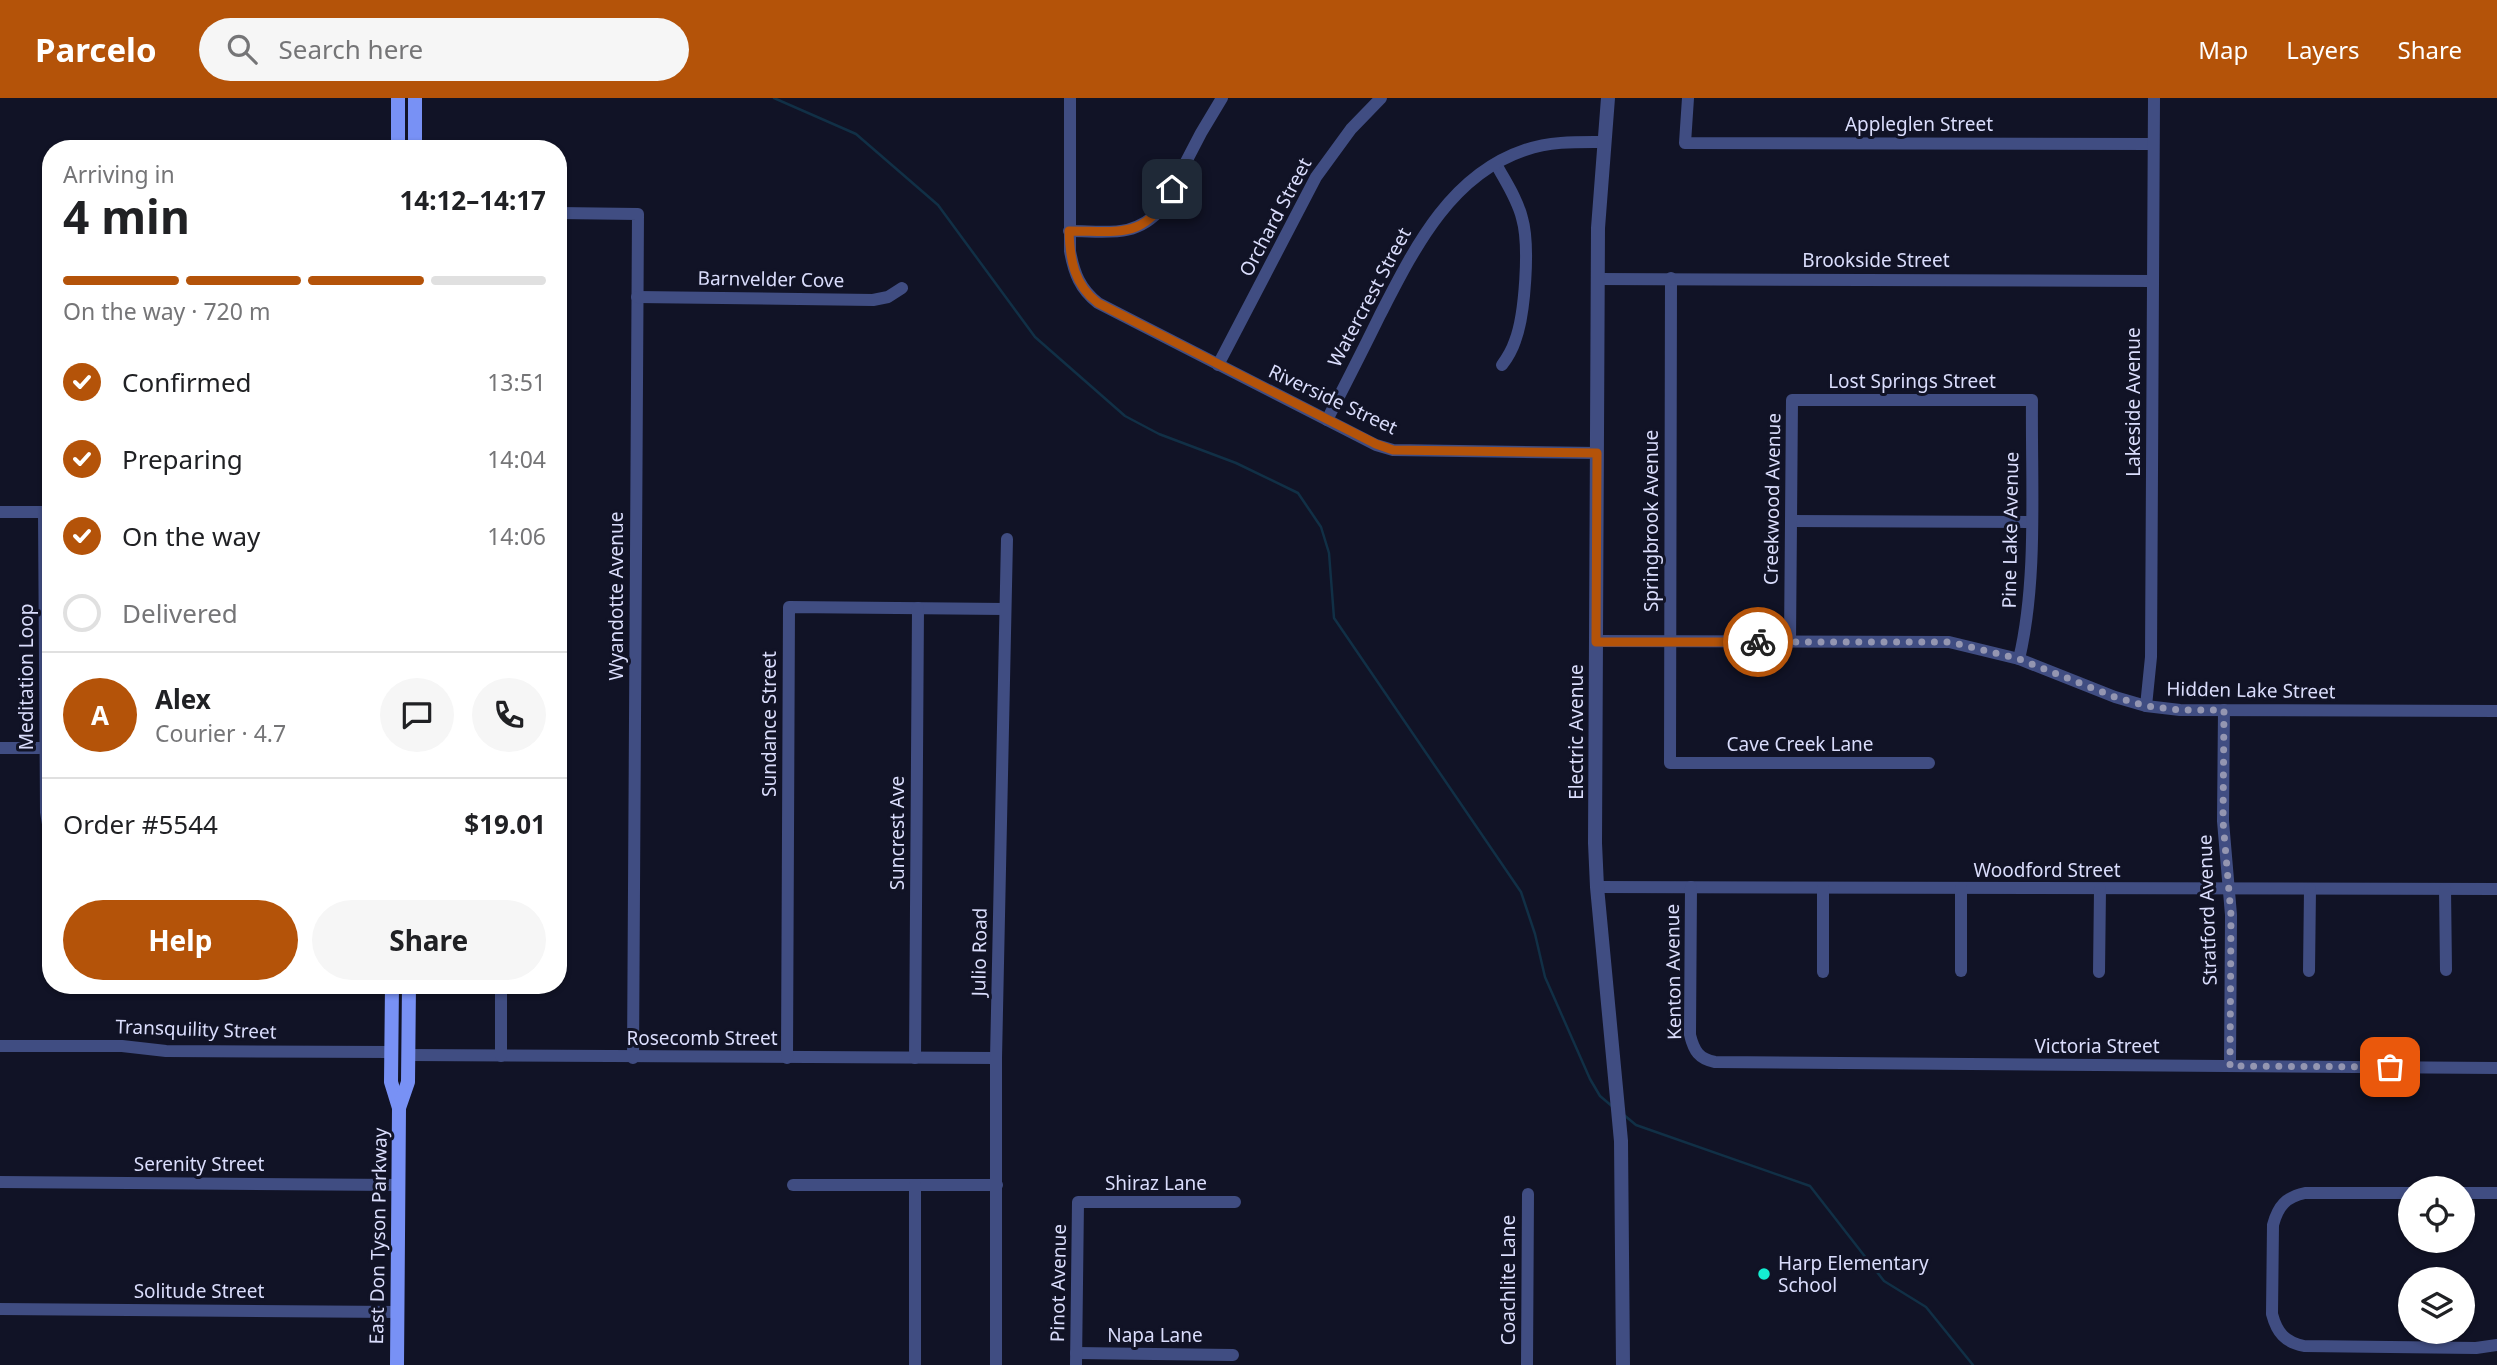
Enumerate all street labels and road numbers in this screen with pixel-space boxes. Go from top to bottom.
street label: Appleglen Street [1845,111,1993,137]
street label: Orchard Street [1233,153,1317,281]
street label: Watercrest Street [1321,223,1417,371]
street label: Brookside Street [1802,247,1950,273]
street label: Barnvelder Cove [698,265,844,293]
street label: Lakeside Avenue [2120,327,2146,477]
street label: Riverside Street [1264,358,1402,440]
street label: Lost Springs Street [1828,368,1996,394]
street label: Creekwood Avenue [1757,413,1787,585]
street label: Springbrook Avenue [1638,430,1664,612]
street label: Pine Lake Avenue [1996,451,2024,609]
street label: Wyandotte Avenue [603,511,629,681]
street label: Meditation Loop [13,604,39,750]
street label: Sundance Street [756,651,782,797]
street label: Electric Avenue [1563,664,1589,800]
street label: Hidden Lake Street [2166,676,2336,704]
street label: Cave Creek Lane [1726,731,1874,757]
street label: Suncrest Ave [884,776,910,890]
street label: Stratford Avenue [2191,834,2223,986]
street label: Woodford Street [1973,857,2121,883]
street label: Kenton Avenue [1659,904,1687,1040]
street label: Julio Road [965,907,993,999]
street label: Transquility Street [115,1013,277,1045]
street label: Rosecomb Street [626,1025,778,1051]
street label: Victoria Street [2034,1033,2160,1059]
street label: East Don Tyson Parkway [363,1127,393,1345]
street label: Serenity Street [134,1151,264,1177]
street label: Shiraz Lane [1105,1170,1207,1196]
street label: Coachlite Lane [1495,1215,1521,1345]
street label: Pinot Avenue [1044,1224,1072,1342]
street label: Solitude Street [134,1278,264,1304]
street label: Napa Lane [1107,1322,1203,1348]

